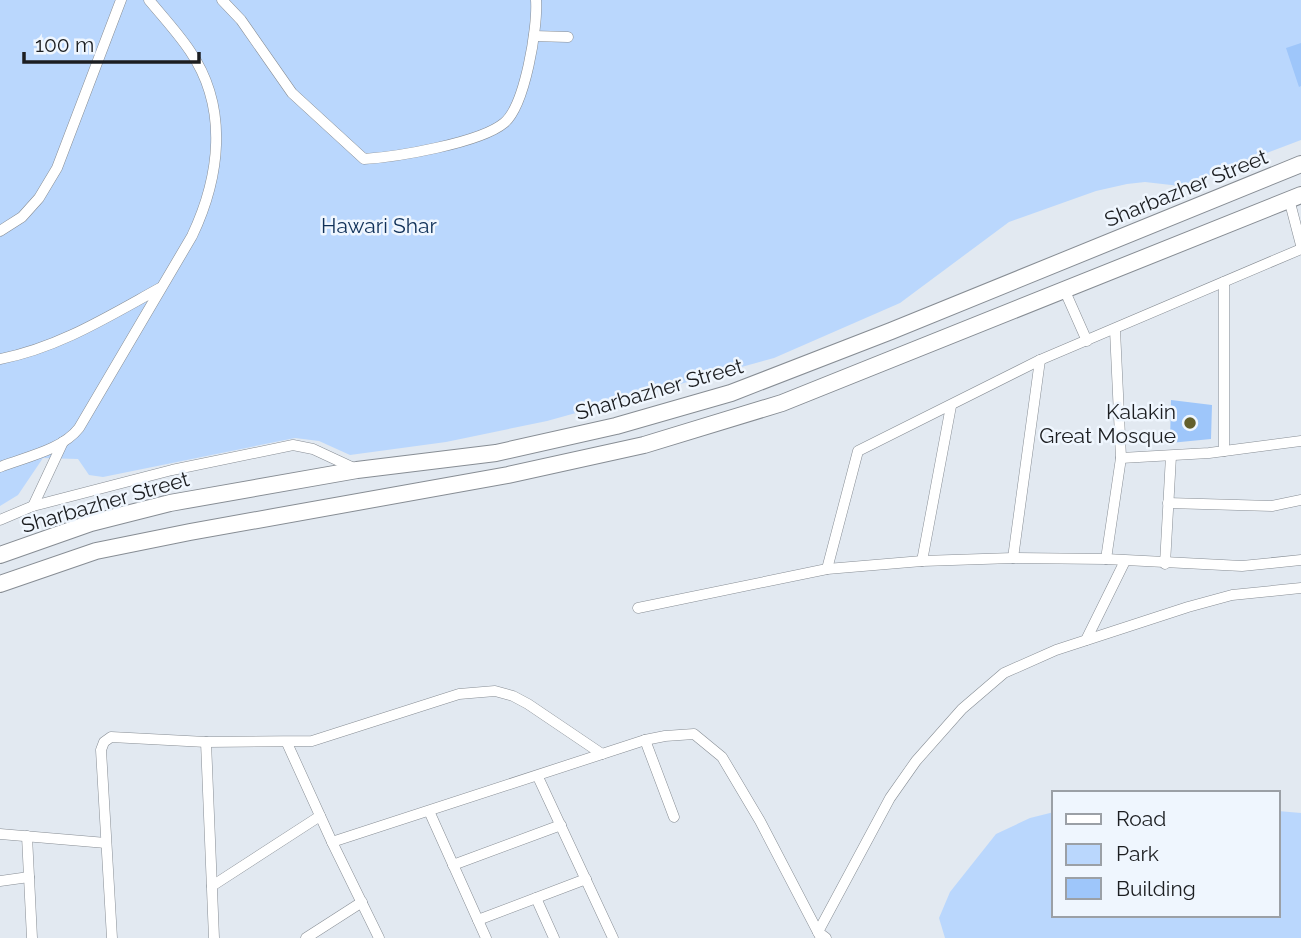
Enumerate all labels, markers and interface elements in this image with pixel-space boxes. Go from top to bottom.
scale bar [24,21,200,65]
text: 100 m [35,32,94,57]
street label: Sharbazher Street [1101,144,1271,232]
park label: Hawari Shar [321,213,438,238]
street label: Sharbazher Street [572,353,746,425]
place label: Kalakin Great Mosque [1039,399,1176,448]
marker: Kalakin Great Mosque [1182,415,1198,431]
street label: Sharbazher Street [18,466,192,538]
legend [1052,791,1280,917]
text: Road [1116,806,1166,831]
text: Park [1116,841,1159,866]
text: Building [1116,876,1196,901]

